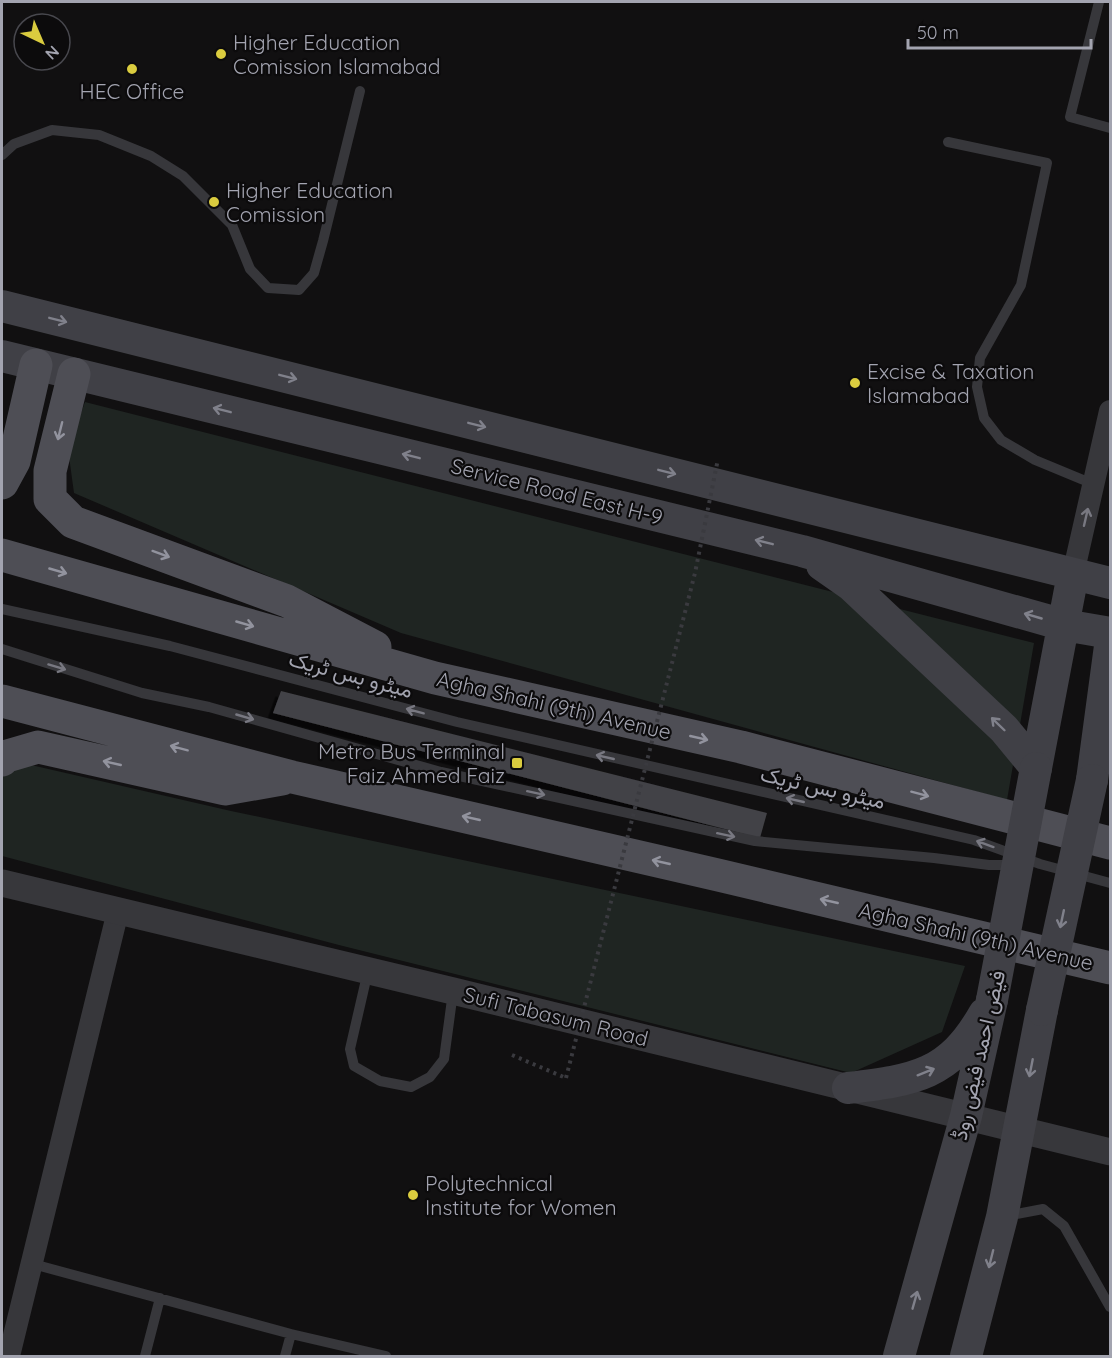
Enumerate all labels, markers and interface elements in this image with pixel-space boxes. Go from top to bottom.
north arrow [12,12,72,72]
scale bar [908,12,1091,50]
text: 50 m [917,21,959,44]
place label: Higher Education Comission Islamabad [233,29,441,79]
text: N [41,42,64,64]
marker: Higher Education Comission Islamabad [214,47,228,61]
marker: HEC Office [125,62,139,76]
place label: HEC Office [80,78,184,104]
place label: Higher Education Comission [226,177,393,227]
marker: Higher Education Comission [207,195,221,209]
one-way arrow [48,314,67,326]
place label: Excise & Taxation Islamabad [867,358,1034,408]
one-way arrow [278,372,297,384]
marker: Excise & Taxation Islamabad [848,376,862,390]
one-way arrow [213,404,232,415]
one-way arrow [468,419,487,431]
one-way arrow [54,421,65,440]
one-way arrow [402,450,421,462]
street label: Service Road East H-9 [449,452,665,530]
one-way arrow [657,466,676,478]
one-way arrow [1081,507,1092,527]
one-way arrow [755,535,774,547]
one-way arrow [151,550,169,561]
one-way arrow [48,566,67,577]
one-way arrow [1024,610,1043,621]
one-way arrow [235,619,254,630]
street label: میٹرو بس ٹریک [286,645,416,704]
one-way arrow [47,662,66,673]
street label: Agha Shahi (9th) Avenue [434,665,674,745]
one-way arrow [406,705,425,717]
one-way arrow [235,712,254,724]
one-way arrow [991,716,1006,731]
one-way arrow [689,733,708,744]
place label: Metro Bus Terminal Faiz Ahmed Faiz [318,738,505,788]
one-way arrow [170,741,189,753]
one-way arrow [596,750,615,762]
marker: Metro Bus Terminal Faiz Ahmed Faiz [510,756,524,770]
one-way arrow [103,757,122,769]
street label: میٹرو بس ٹریک [758,760,888,815]
one-way arrow [525,788,545,799]
one-way arrow [910,788,929,800]
one-way arrow [786,794,805,806]
one-way arrow [462,812,481,823]
one-way arrow [716,830,735,841]
one-way arrow [976,838,995,849]
one-way arrow [652,855,671,867]
one-way arrow [820,895,839,907]
street label: Agha Shahi (9th) Avenue [856,896,1096,976]
one-way arrow [1055,909,1067,928]
street label: فیض احمد فیض روڈ [946,968,1011,1143]
street label: Sufi Tabasum Road [461,981,651,1051]
one-way arrow [1025,1057,1036,1077]
one-way arrow [916,1066,935,1077]
place label: Polytechnical Institute for Women [425,1170,617,1220]
marker: Polytechnical Institute for Women [406,1188,420,1202]
one-way arrow [985,1249,997,1268]
one-way arrow [910,1291,921,1310]

